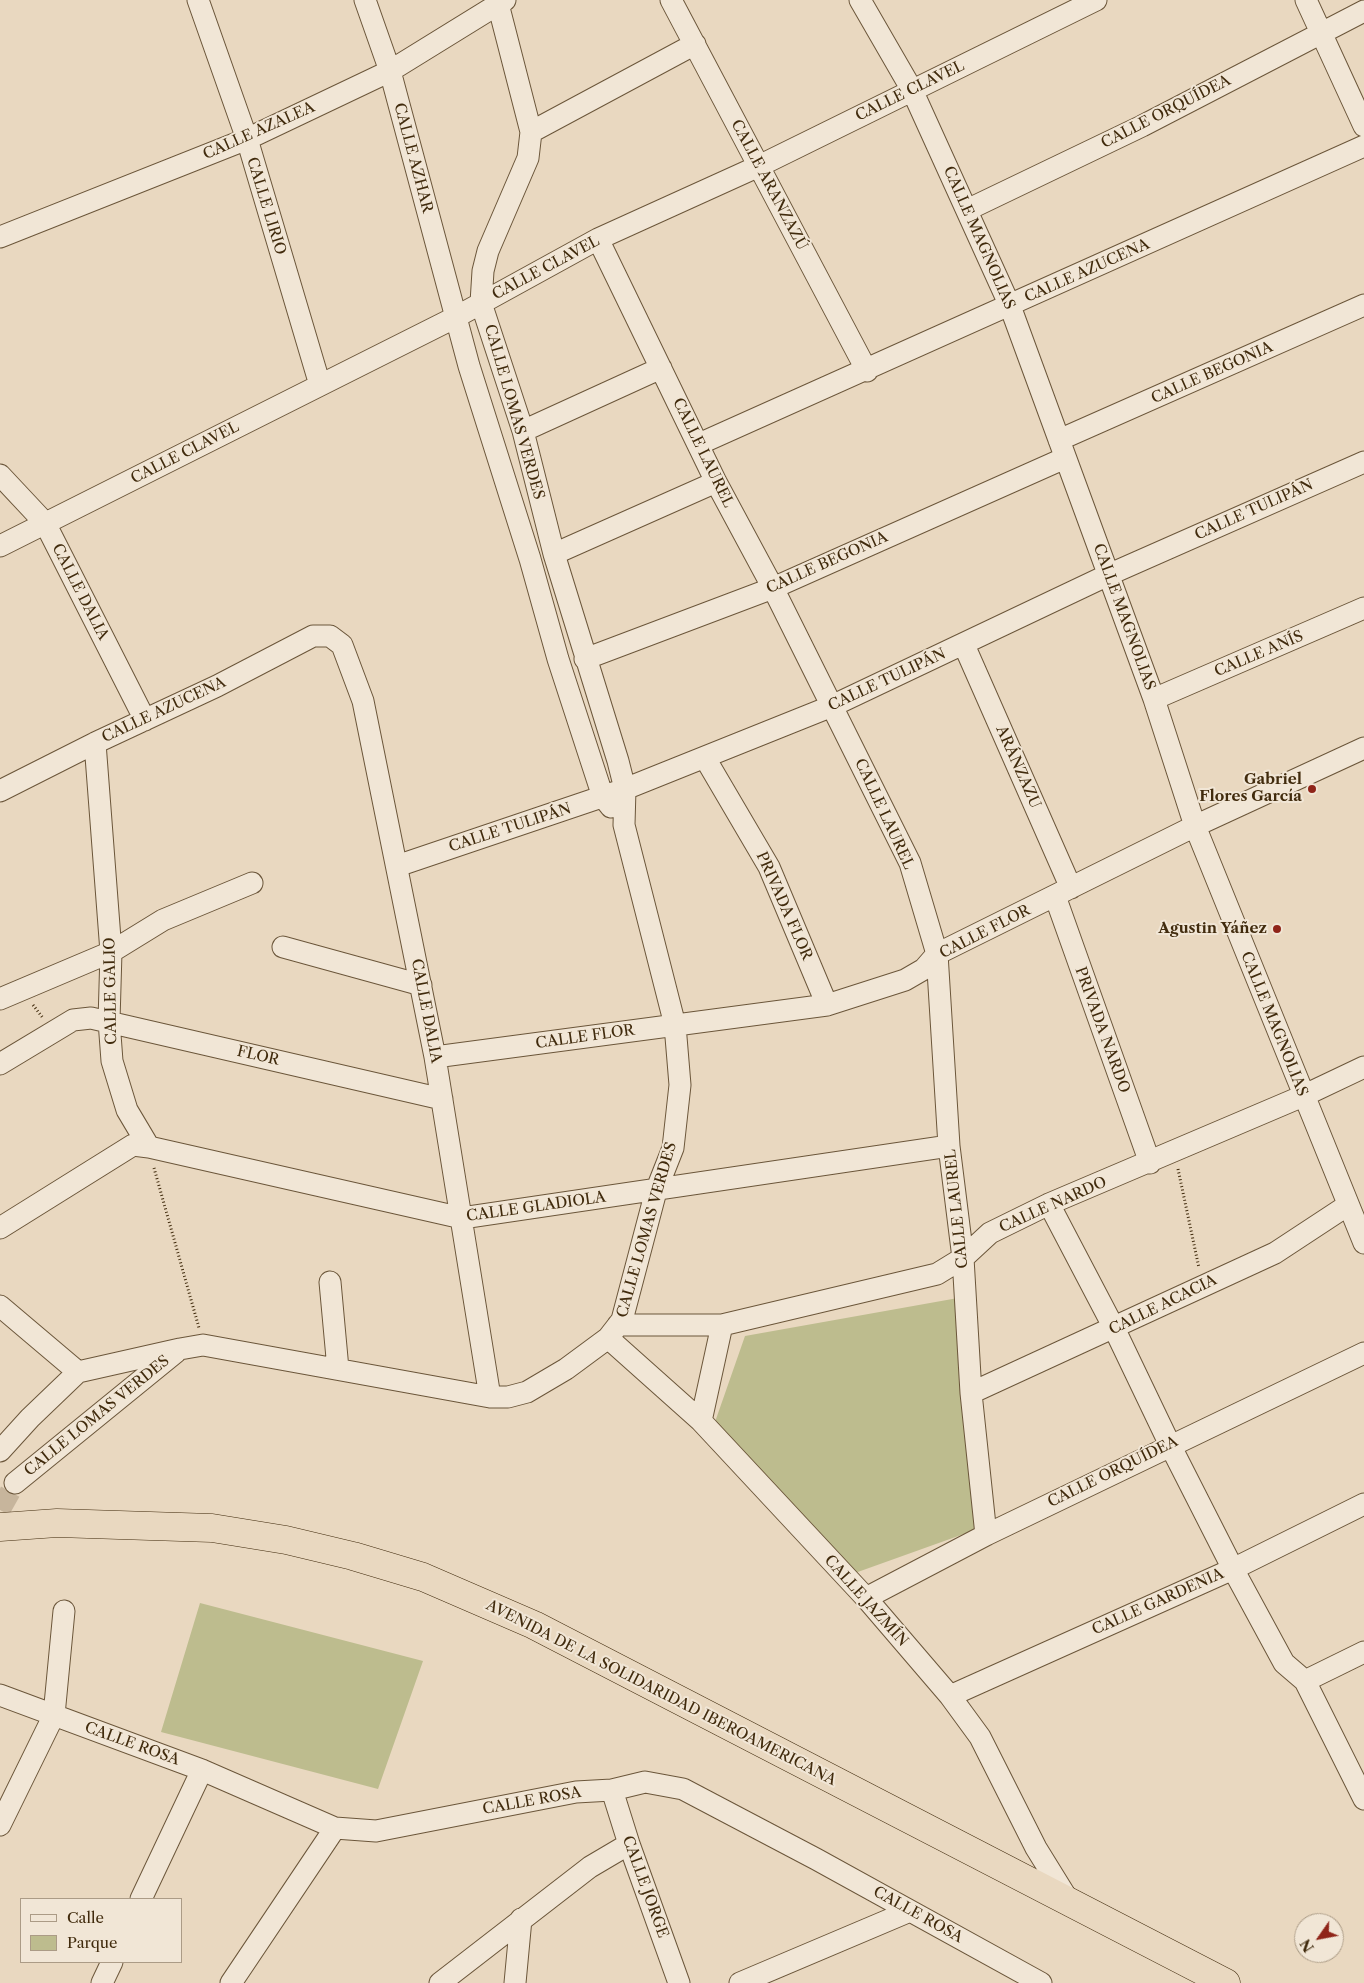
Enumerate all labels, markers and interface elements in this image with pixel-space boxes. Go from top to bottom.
street label: CALLE CLAVEL [853,57,967,125]
street label: CALLE ORQUÍDEA [1098,72,1234,152]
street label: CALLE AZALEA [200,98,318,164]
street label: CALLE AZHAR [390,101,436,215]
street label: CALLE ARANZAZÚ [727,117,811,253]
street label: CALLE LIRIO [243,155,289,257]
street label: CALLE MAGNOLIAS [939,164,1019,312]
street label: CALLE CLAVEL [489,232,603,304]
street label: CALLE AZUCENA [1022,235,1152,307]
street label: CALLE LOMAS VERDES [480,322,548,502]
street label: CALLE BEGONIA [1149,338,1275,408]
street label: CALLE LAUREL [669,395,737,511]
street label: CALLE CLAVEL [128,418,242,488]
street label: CALLE TULIPÁN [1192,476,1316,544]
street label: CALLE BEGONIA [764,528,890,598]
street label: CALLE DALIA [48,541,112,643]
street label: CALLE MAGNOLIAS [1089,541,1159,693]
street label: CALLE ANÍS [1212,627,1306,681]
street label: CALLE TULIPÁN [825,645,949,715]
street label: CALLE AZUCENA [99,673,229,747]
street label: ARÁNZAZU [992,723,1044,811]
street label: CALLE LAUREL [851,756,917,872]
place label: Gabriel Flores García [1199,771,1302,806]
marker: Gabriel Flores García [1306,783,1318,795]
street label: CALLE TULIPÁN [447,800,573,856]
street label: PRIVADA FLOR [752,849,816,963]
street label: CALLE FLOR [937,901,1033,963]
place label: Agustin Yáñez [1158,920,1267,938]
marker: Agustin Yáñez [1271,923,1283,935]
street label: CALLE GALIO [101,937,121,1045]
street label: CALLE MAGNOLIAS [1237,949,1311,1099]
street label: CALLE DALIA [407,957,445,1065]
street label: PRIVADA NARDO [1071,964,1133,1096]
street label: CALLE FLOR [534,1021,636,1053]
street label: FLOR [235,1042,281,1070]
street label: CALLE LOMAS VERDES [613,1140,681,1320]
street label: CALLE LAUREL [942,1149,972,1269]
street label: CALLE NARDO [996,1173,1110,1237]
street label: CALLE GLADIOLA [465,1188,607,1226]
street label: CALLE ACACIA [1106,1271,1220,1339]
street label: CALLE LOMAS VERDES [21,1352,173,1480]
street label: CALLE ORQUÍDEA [1045,1433,1181,1511]
street label: CALLE JAZMÍN [820,1552,912,1650]
street label: CALLE GARDENIA [1089,1565,1227,1639]
street label: AVENIDA DE LA SOLIDARIDAD IBEROAMERICANA [483,1596,839,1790]
street label: CALLE ROSA [82,1718,182,1770]
street label: CALLE ROSA [481,1783,583,1819]
street label: CALLE JORGE [618,1833,672,1941]
street label: CALLE ROSA [870,1883,966,1947]
legend [20,1898,182,1963]
text: Calle [67,1908,104,1927]
north arrow [1294,1913,1344,1963]
text: Parque [67,1933,117,1952]
text: N [1296,1936,1318,1956]

